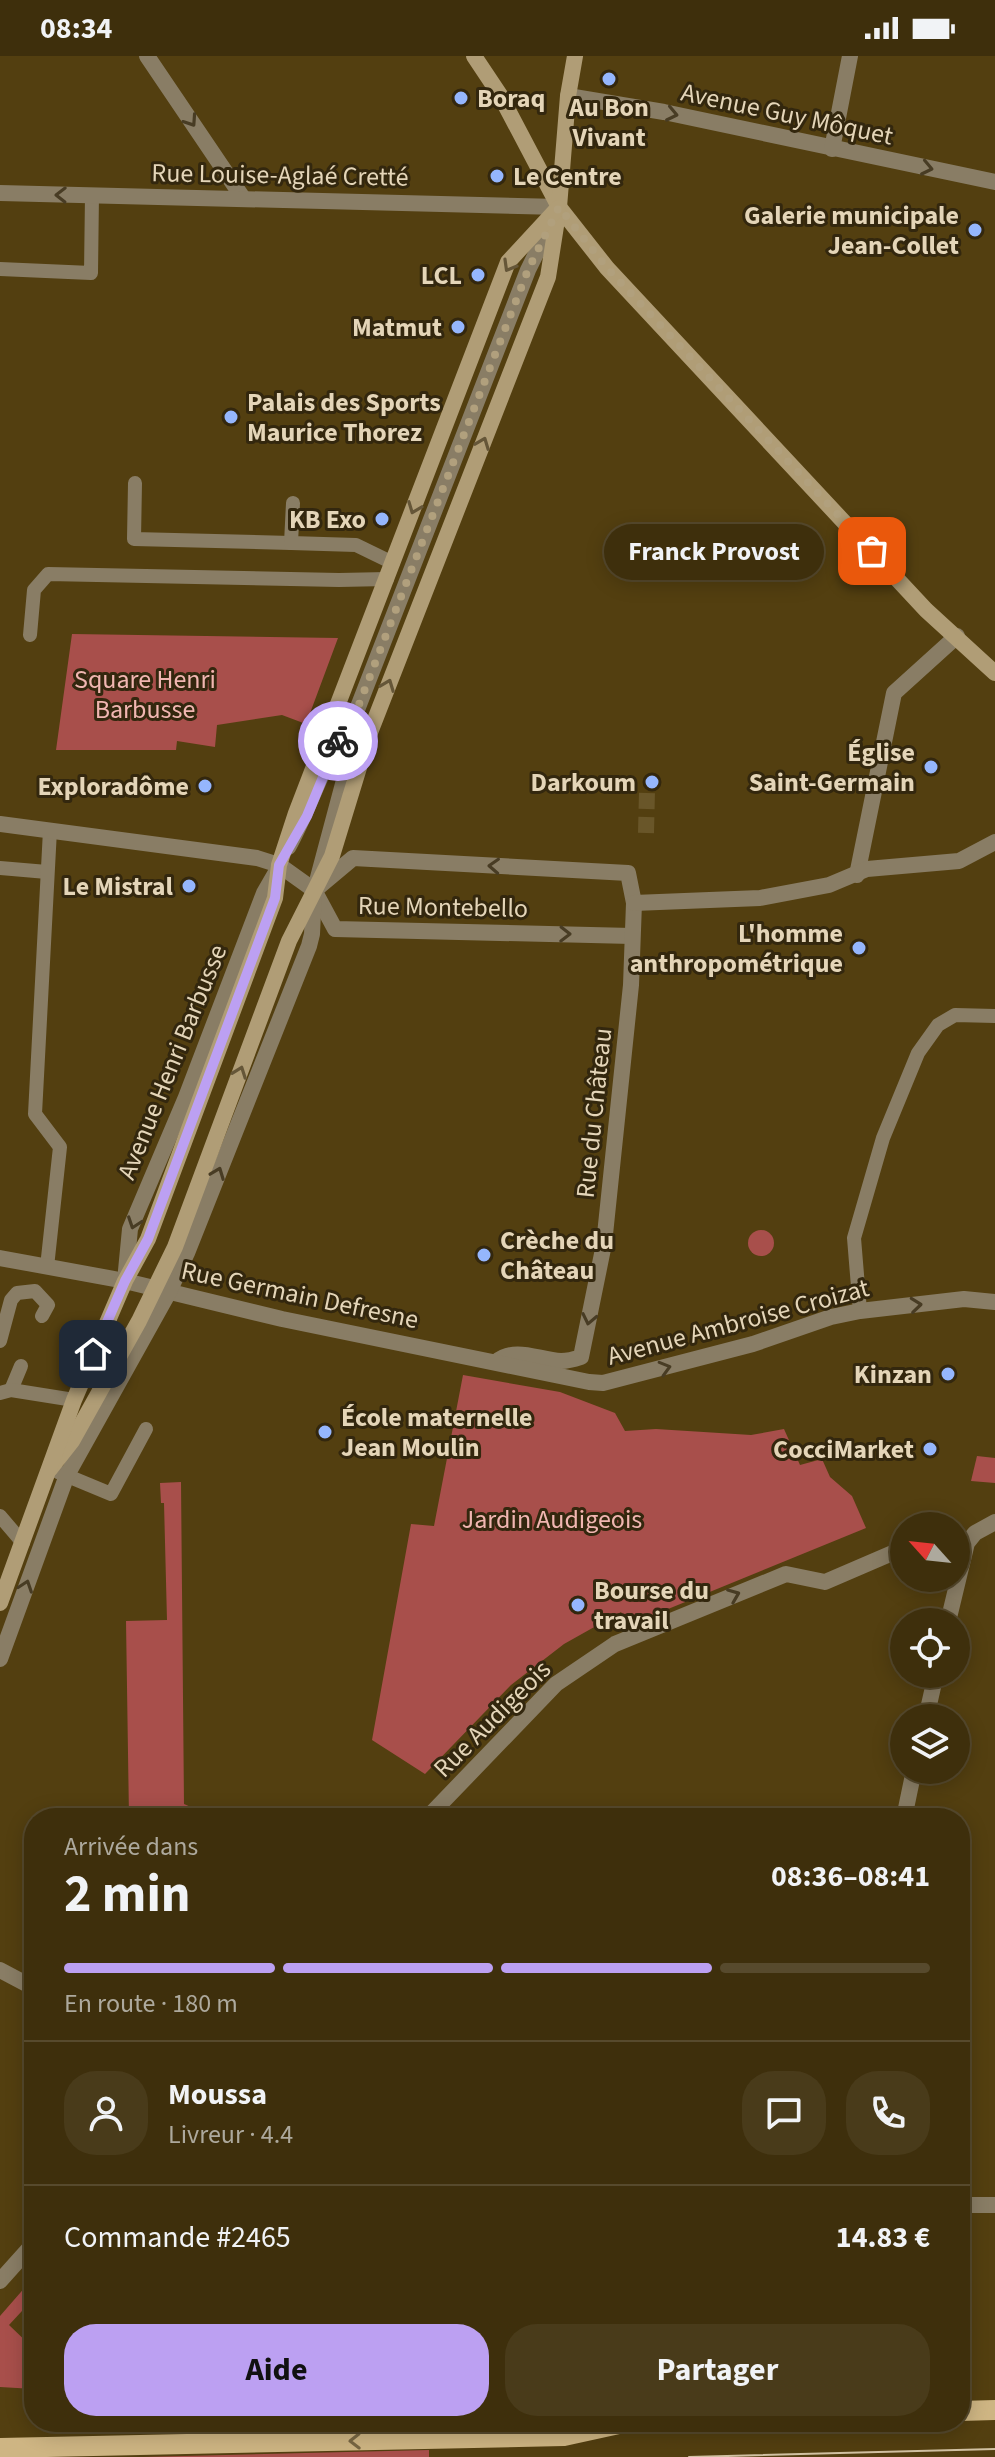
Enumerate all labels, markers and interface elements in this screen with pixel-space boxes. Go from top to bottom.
text: 08:34 [40,7,112,50]
marker: Au Bon Vivant [600,70,618,88]
street label: Avenue Guy Môquet [678,73,897,155]
place label: Boraq [477,80,545,117]
marker: Boraq [452,89,470,107]
place label: Au Bon Vivant [568,89,649,156]
one-way arrow [665,105,679,122]
one-way arrow [181,112,196,126]
street label: Rue Louise-Aglaé Cretté [151,154,409,196]
place label: Le Centre [513,158,622,195]
one-way arrow [919,159,933,176]
marker: Le Centre [488,167,506,185]
one-way arrow [54,186,67,203]
place label: Galerie municipale Jean-Collet [744,197,959,264]
marker: Galerie municipale Jean-Collet [966,221,984,239]
place label: LCL [421,257,462,294]
one-way arrow [503,257,519,272]
marker: LCL [469,266,487,284]
place label: Matmut [352,309,442,346]
marker: Matmut [449,318,467,336]
place label: Palais des Sports Maurice Thorez [247,384,441,451]
marker: Palais des Sports Maurice Thorez [222,408,240,426]
one-way arrow [473,437,490,451]
one-way arrow [407,500,424,514]
place label: KB Exo [289,501,366,538]
marker: KB Exo [373,510,391,528]
pin [838,517,906,585]
callout: Franck Provost [604,523,824,579]
icon: bag [850,529,894,573]
text: Franck Provost [628,533,800,570]
park label: Square Henri Barbusse [74,661,216,728]
one-way arrow [378,679,395,693]
courier [298,701,378,781]
icon: bike [316,719,360,763]
place label: Église Saint-Germain [749,734,915,801]
marker: Église Saint-Germain [922,758,940,776]
place label: Darkoum [530,764,636,801]
place label: Exploradôme [37,768,189,805]
marker: Darkoum [643,773,661,791]
marker: Exploradôme [196,777,214,795]
one-way arrow [487,858,500,875]
place label: Le Mistral [63,868,174,905]
marker: Le Mistral [180,877,198,895]
street label: Rue Montebello [358,887,528,927]
place label: L'homme anthropométrique [630,915,843,982]
one-way arrow [559,926,572,943]
street label: Avenue Henri Barbusse [108,939,236,1185]
marker: L'homme anthropométrique [850,939,868,957]
street label: Rue du Château [567,1026,621,1200]
one-way arrow [230,1066,247,1080]
one-way arrow [208,1167,225,1181]
one-way arrow [127,1215,143,1229]
place label: Crèche du Château [500,1222,614,1289]
marker: Crèche du Château [475,1246,493,1264]
street label: Rue Germain Defresne [178,1252,422,1338]
street label: Avenue Ambroise Croizat [603,1269,873,1375]
one-way arrow [910,1296,923,1313]
one-way arrow [581,1312,598,1326]
pin [59,1320,127,1388]
icon: home [71,1332,115,1376]
place label: Kinzan [854,1356,932,1393]
one-way arrow [657,1361,671,1377]
marker: Kinzan [939,1365,957,1383]
place label: École maternelle Jean Moulin [341,1399,532,1466]
marker: École maternelle Jean Moulin [316,1423,334,1441]
place label: CocciMarket [773,1431,914,1468]
marker: CocciMarket [921,1440,939,1458]
park label: Jardin Audigeois [462,1501,642,1538]
north arrow [890,1512,970,1592]
map controls [890,1512,970,1784]
place label: Bourse du travail [594,1572,709,1639]
one-way arrow [16,1579,33,1593]
one-way arrow [726,1589,740,1605]
marker: Bourse du travail [569,1596,587,1614]
button: locate [890,1608,970,1688]
street label: Rue Audigeois [425,1652,559,1786]
button: layers [890,1704,970,1784]
text: Arrivée dans [64,1828,198,1865]
text: 08:36–08:41 [771,1855,930,1898]
text: 2 min [64,1858,191,1932]
text: En route · 180 m [64,1985,238,2022]
button: person [64,2071,148,2155]
button: chat [742,2071,826,2155]
button: phone [846,2071,930,2155]
text: Moussa [168,2073,267,2116]
text: Livreur · 4.4 [168,2116,293,2153]
text: Commande #2465 [64,2216,291,2259]
text: 14.83 € [836,2216,930,2259]
button: Aide [64,2324,489,2416]
button: Partager [505,2324,930,2416]
one-way arrow [348,2432,361,2450]

